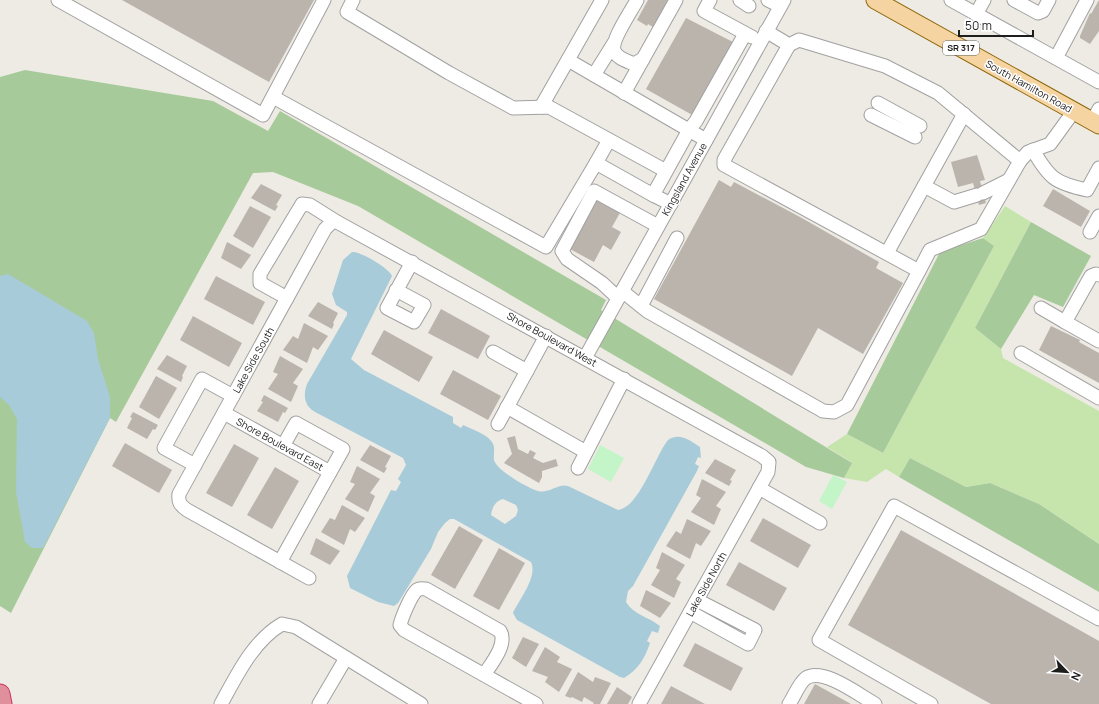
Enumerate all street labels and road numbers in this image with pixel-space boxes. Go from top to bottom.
road number: SR 317 [943,41,979,55]
street label: South Hamilton Road [983,56,1075,116]
street label: Kingsland Avenue [658,140,710,218]
street label: Shore Boulevard West [504,308,600,370]
street label: Lake Side South [229,324,277,396]
street label: Shore Boulevard East [234,414,326,474]
street label: Lake Side North [682,549,730,619]

